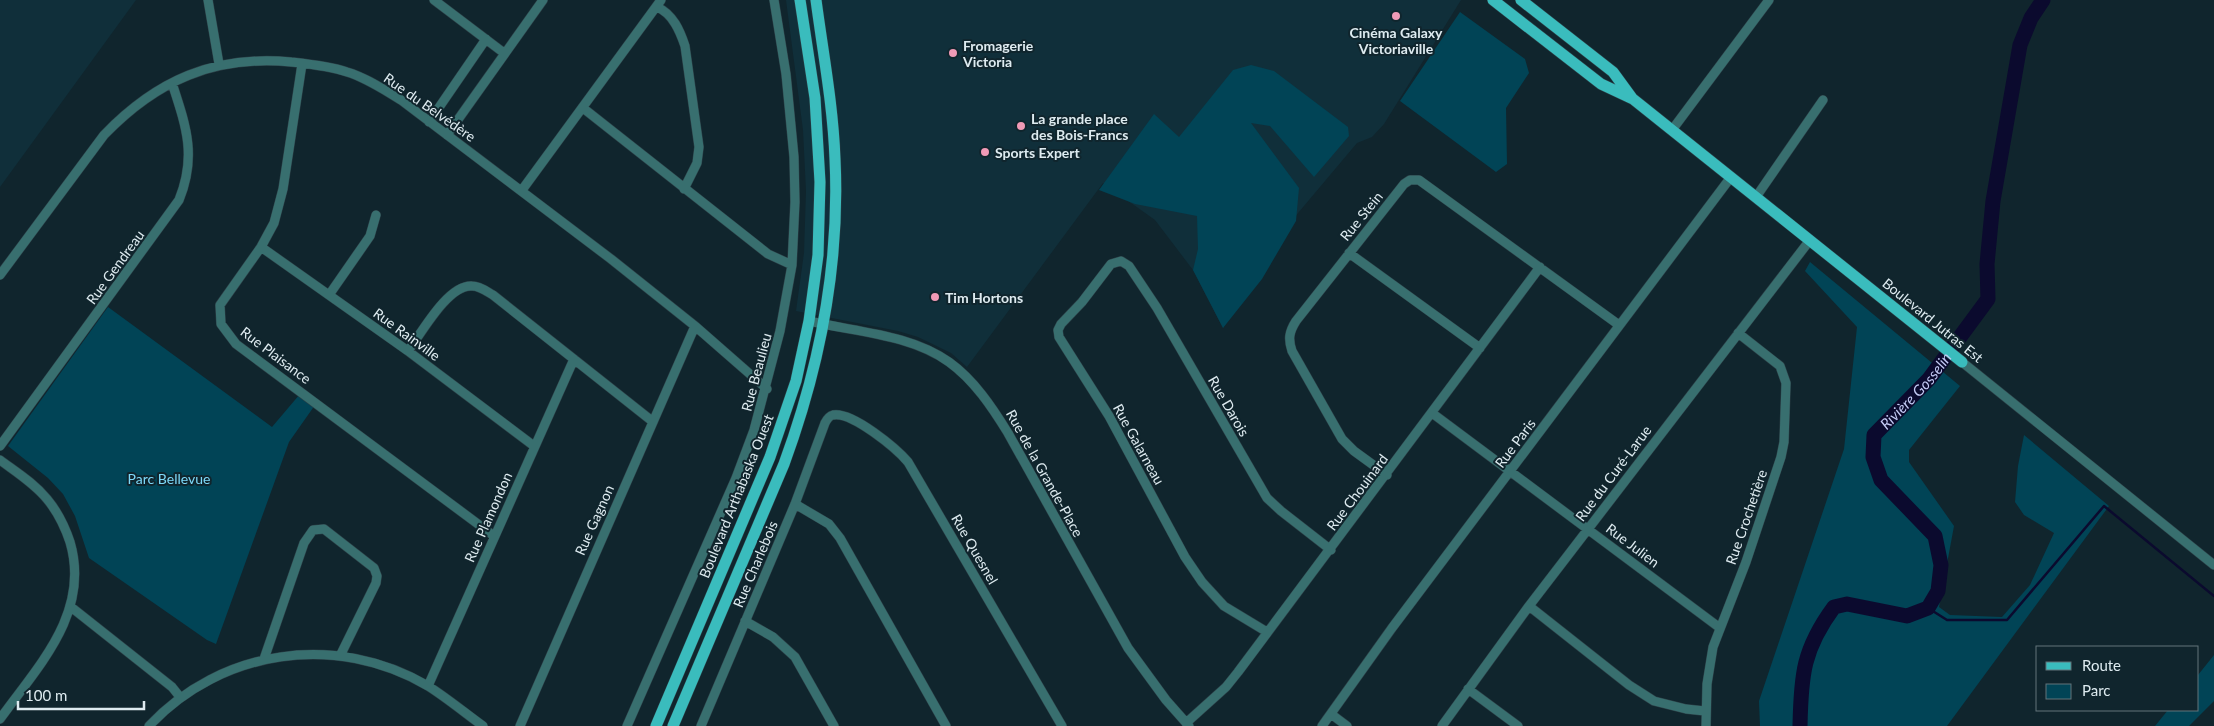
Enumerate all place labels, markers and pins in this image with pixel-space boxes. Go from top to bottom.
marker: Cinéma Galaxy Victoriaville [1390,10,1402,22]
place label: Cinéma Galaxy Victoriaville [1350,24,1443,57]
place label: Fromagerie Victoria [962,37,1034,70]
marker: Fromagerie Victoria [947,47,959,59]
place label: La grande place des Bois-Francs [1031,110,1128,143]
marker: La grande place des Bois-Francs [1015,120,1027,132]
place label: Sports Expert [995,144,1081,161]
marker: Sports Expert [979,146,991,158]
place label: Tim Hortons [945,289,1023,306]
marker: Tim Hortons [929,291,941,303]

